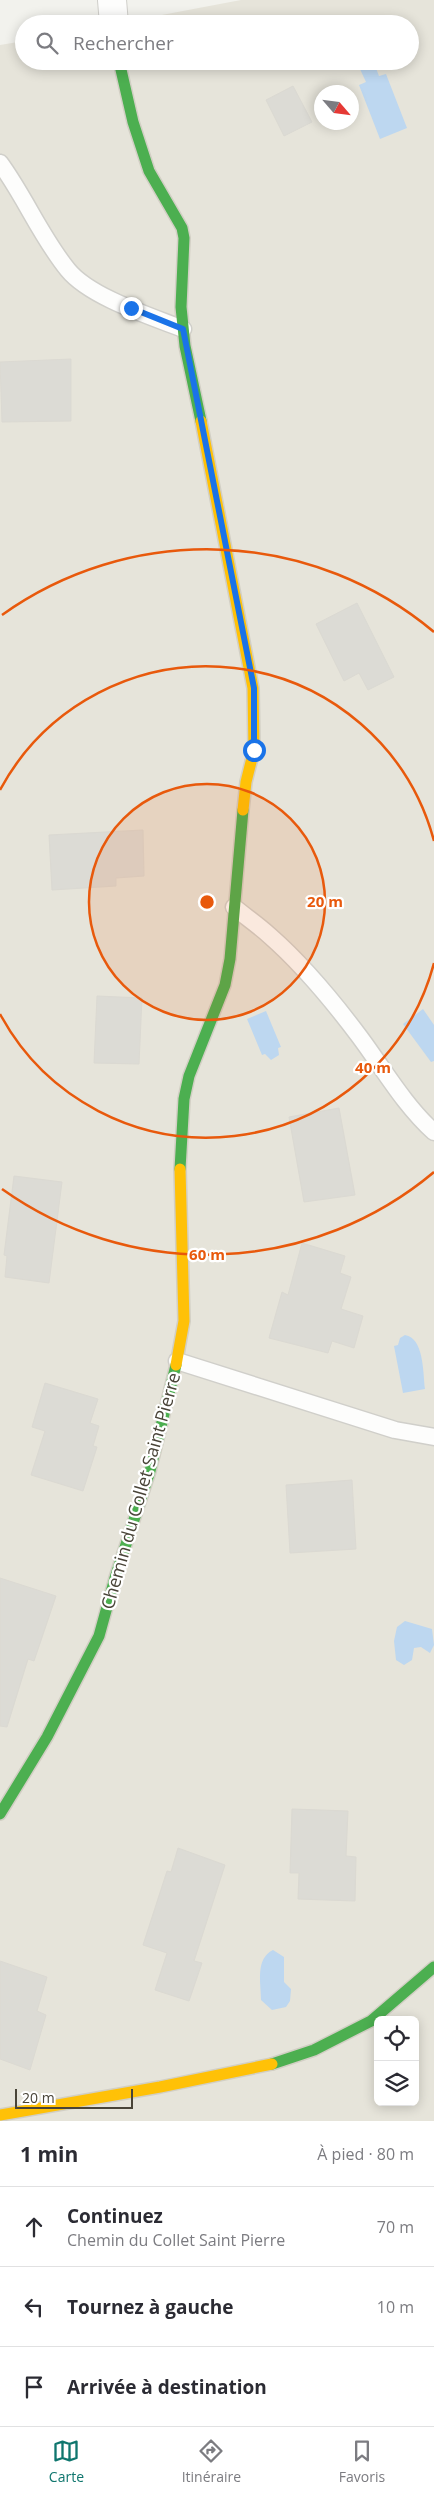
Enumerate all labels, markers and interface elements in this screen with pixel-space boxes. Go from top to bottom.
search box [15,15,419,70]
icon: search [33,29,61,57]
text: Rechercher [73,30,174,56]
north arrow [314,85,359,130]
route end [120,297,143,320]
route start [243,739,266,762]
text: 20 m [307,891,343,911]
centre of rings [198,893,216,911]
text: 40 m [355,1057,391,1077]
text: 60 m [189,1244,225,1264]
street label: Chemin du Collet Saint Pierre [95,1369,185,1612]
map controls [374,2016,419,2106]
button: locate [374,2016,419,2061]
button: layers [374,2061,419,2106]
scale bar [15,2086,132,2109]
text: 20 m [22,2088,55,2107]
text: 1 min [20,2140,78,2168]
text: À pied · 80 m [317,2143,414,2165]
text: Continuez [67,2203,163,2229]
icon: ahead [20,2213,48,2241]
text: 70 m [377,2216,414,2238]
text: Chemin du Collet Saint Pierre [67,2229,285,2251]
icon: left [20,2293,48,2321]
text: Tournez à gauche [67,2294,233,2320]
text: 10 m [377,2296,414,2318]
icon: arrive [20,2373,48,2401]
text: Arrivée à destination [67,2374,267,2400]
tab: Carte [49,2437,84,2486]
tab: Itinéraire [182,2437,241,2486]
tab: Favoris [339,2437,385,2486]

